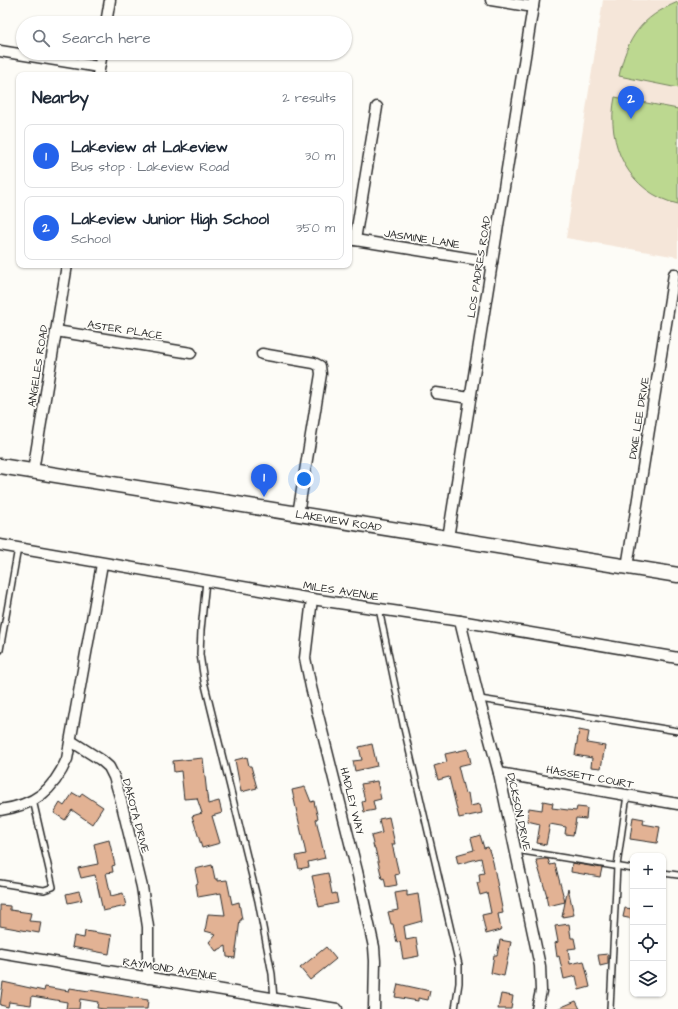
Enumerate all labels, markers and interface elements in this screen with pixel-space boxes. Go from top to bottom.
search box [16,16,352,60]
icon: search [30,27,52,49]
text: Search here [62,28,151,49]
text: Nearby [32,86,89,110]
pin: 2 [618,86,644,119]
text: 2 results [282,89,336,107]
text: Lakeview at Lakeview [71,137,228,158]
text: 1 [45,147,47,165]
text: 30 m [305,147,335,165]
text: Bus stop · Lakeview Road [71,158,229,176]
text: Lakeview Junior High School [71,209,269,230]
street label: LOS PADRES ROAD [464,215,494,319]
text: 2 [42,219,50,237]
text: 350 m [296,219,335,237]
street label: JASMINE LANE [383,226,461,252]
text: School [71,230,111,248]
street label: ASTER PLACE [86,317,164,343]
street label: ANGELES ROAD [24,324,52,408]
street label: DIXIE LEE DRIVE [625,375,653,460]
pin: 1 [251,464,277,497]
your location [294,469,314,489]
street label: LAKEVIEW ROAD [294,506,383,535]
street label: MILES AVENUE [302,578,380,604]
street label: HASSETT COURT [545,762,635,792]
street label: HADLEY WAY [336,766,368,836]
street label: DICKSON DRIVE [503,772,535,853]
street label: DAKOTA DRIVE [119,777,153,855]
map controls [630,853,666,997]
button: + [630,853,666,889]
button: − [630,889,666,925]
button: locate [630,925,666,961]
street label: RAYMOND AVENUE [122,954,219,984]
button: layers [630,961,666,997]

